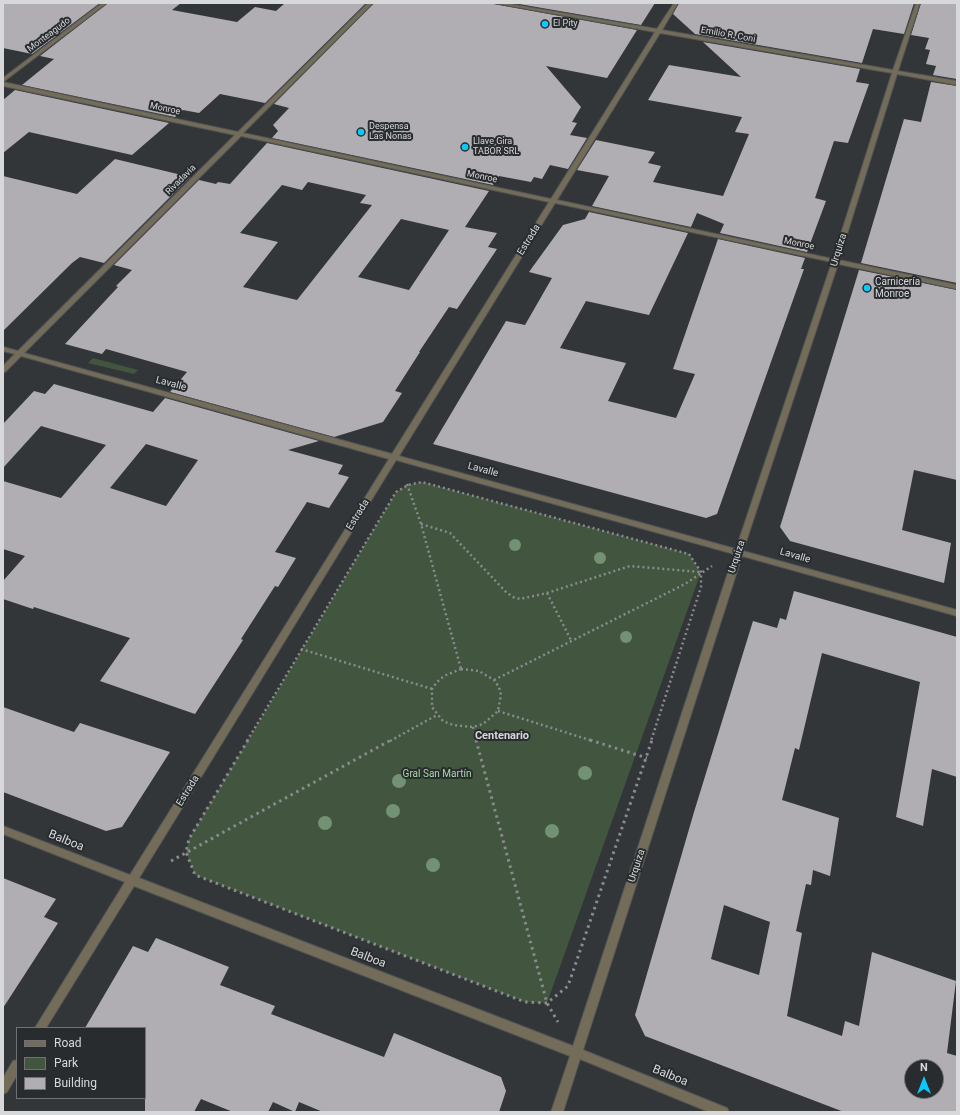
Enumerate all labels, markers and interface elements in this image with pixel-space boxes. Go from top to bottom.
street label: Monteagudo [25,15,73,55]
marker: El Pity [540,19,550,29]
place label: El Pity [553,19,578,29]
street label: Emilio R. Coni [700,25,756,45]
street label: Monroe [149,101,181,117]
place label: Despensa Las Nonas [369,122,412,143]
marker: Despensa Las Nonas [356,127,366,137]
place label: Llave Gira TABOR SRL [473,137,519,158]
marker: Llave Gira TABOR SRL [460,142,470,152]
street label: Rivadavia [164,163,198,197]
street label: Monroe [466,169,498,185]
street label: Estrada [515,222,543,258]
street label: Urquiza [828,232,850,268]
street label: Monroe [783,236,815,252]
place label: Carnicería Monroe [875,276,920,300]
marker: Carnicería Monroe [862,283,872,293]
street label: Lavalle [154,374,188,394]
street label: Lavalle [466,460,500,480]
street label: Estrada [344,497,372,533]
street label: Urquiza [726,539,748,575]
street label: Lavalle [778,546,812,566]
district label: Centenario [475,729,529,743]
park label: Gral San Martín [403,768,471,780]
street label: Estrada [174,773,202,809]
street label: Balboa [46,827,86,855]
street label: Urquiza [626,848,648,884]
street label: Balboa [348,945,388,971]
legend [16,1027,146,1099]
text: Road [54,1036,82,1050]
text: Park [54,1056,78,1070]
north arrow [904,1059,944,1099]
text: N [920,1061,928,1074]
street label: Balboa [650,1062,690,1090]
text: Building [54,1076,97,1090]

